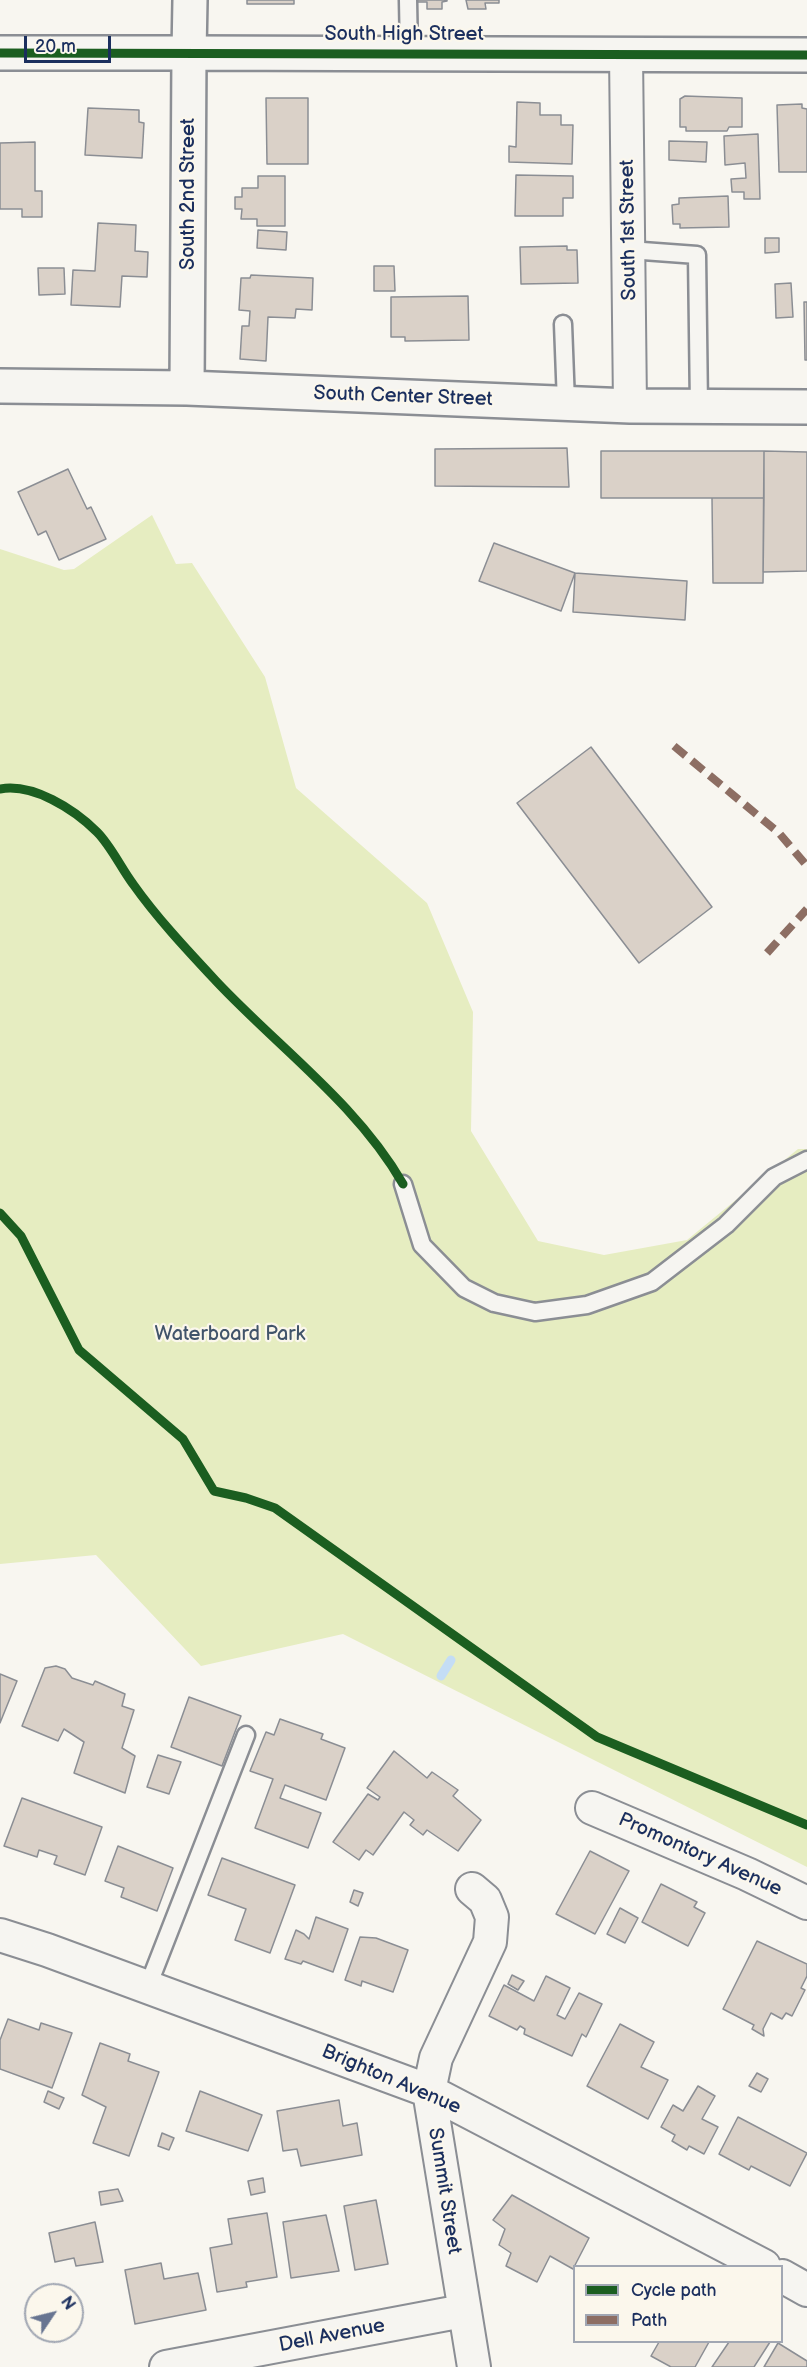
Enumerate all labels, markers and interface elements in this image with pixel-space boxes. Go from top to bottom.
street label: South High Street [324,23,484,47]
scale bar [27,24,114,62]
text: 20 m [35,36,76,57]
street label: South 2nd Street [177,118,201,270]
street label: South 1st Street [616,159,642,301]
street label: South Center Street [313,382,493,412]
park label: Waterboard Park [155,1323,305,1347]
street label: Promontory Avenue [614,1808,786,1902]
street label: Brighton Avenue [318,2040,464,2120]
street label: Summit Street [422,2126,466,2256]
legend [573,2265,783,2343]
text: Cycle path [631,2280,717,2301]
north arrow [24,2283,84,2343]
text: N [56,2293,79,2314]
text: Path [631,2310,667,2331]
street label: Dell Avenue [277,2314,387,2358]

